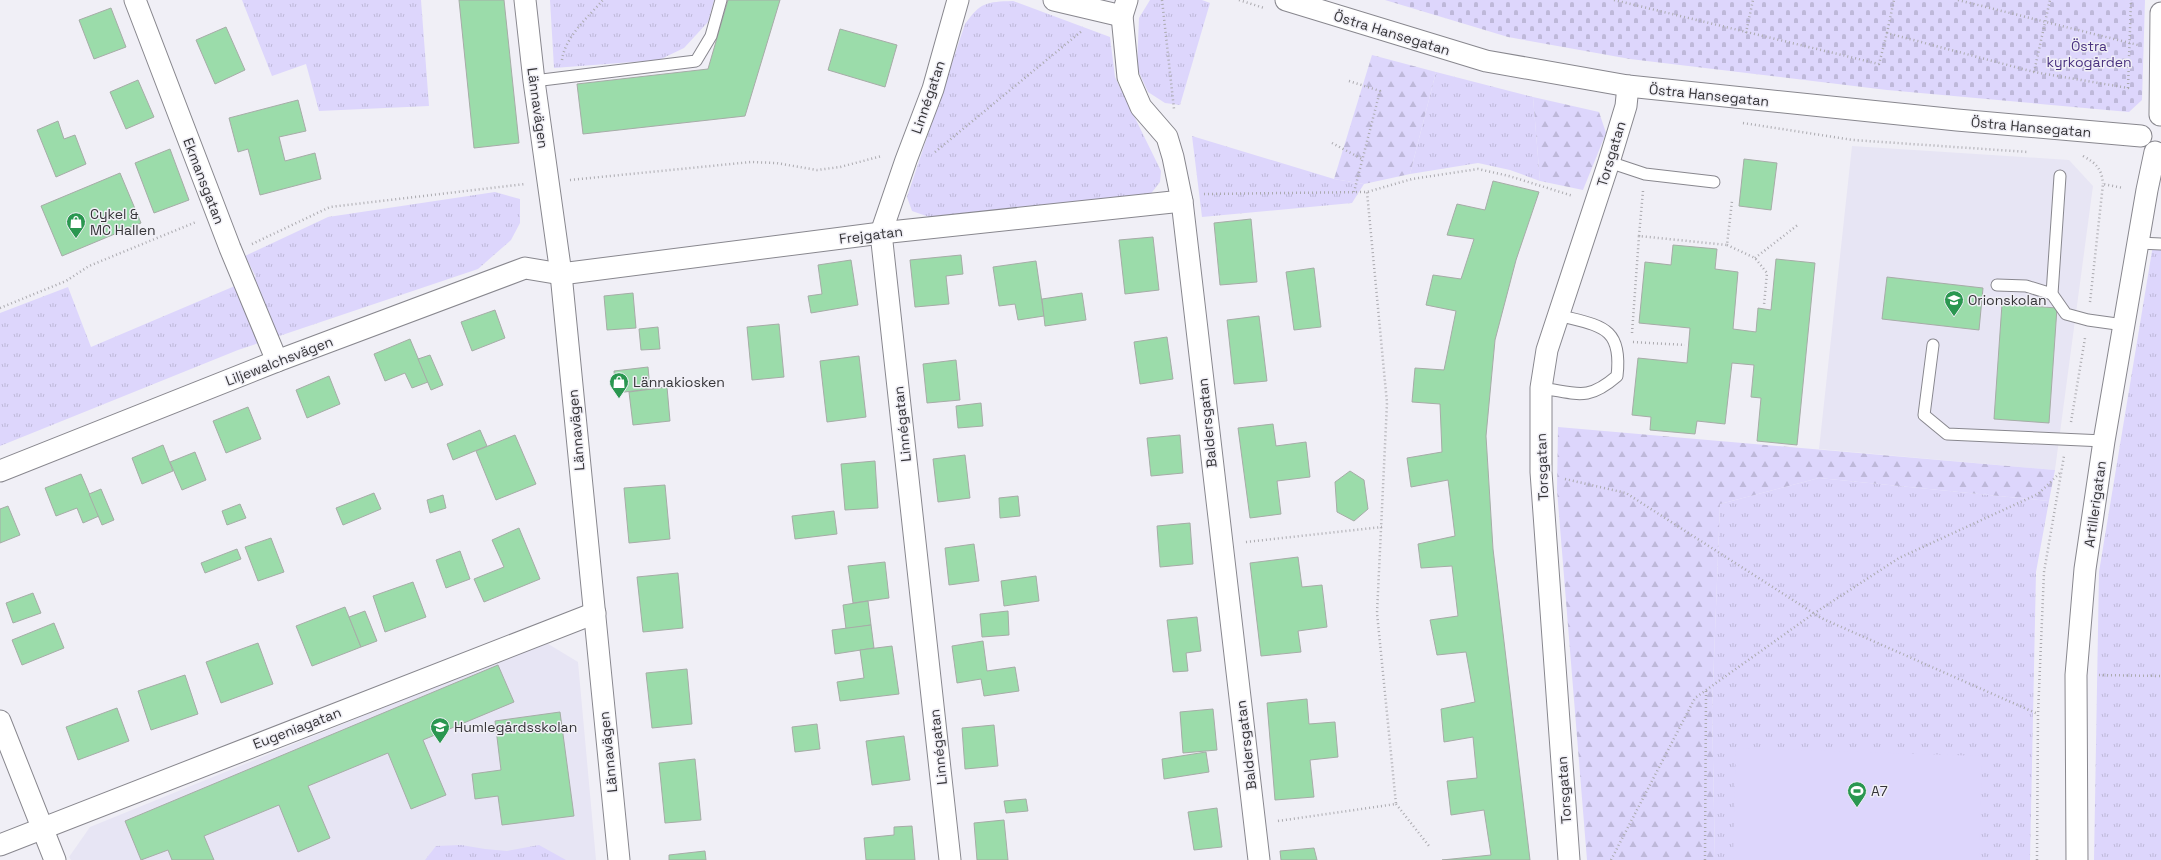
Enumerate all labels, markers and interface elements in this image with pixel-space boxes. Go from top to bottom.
street label: Östra Hansegatan [1332,7,1452,59]
park label: Östra kyrkogården [2046,37,2132,71]
street label: Linnégatan [907,58,949,136]
street label: Lännavägen [523,66,553,150]
street label: Östra Hansegatan [1648,80,1770,110]
street label: Östra Hansegatan [1970,113,2092,141]
street label: Torsgatan [1593,119,1629,189]
street label: Ekmansgatan [179,135,229,227]
place label: Cykel & MC Hallen [90,205,156,239]
shop icon: Cykel & MC Hallen [65,211,87,239]
street label: Frejgatan [838,222,904,248]
school or university icon: Orionskolan [1943,289,1965,317]
place label: Orionskolan [1968,291,2047,309]
street label: Liljewalchsvägen [223,332,335,390]
shop icon: Lännakiosken [608,371,630,399]
place label: Lännakiosken [633,373,725,391]
street label: Baldersgatan [1193,377,1221,469]
street label: Linnégatan [889,385,915,463]
street label: Lännavägen [563,389,589,471]
street label: Torsgatan [1532,433,1552,501]
street label: Artillerigatan [2080,459,2110,549]
street label: Baldersgatan [1232,699,1260,791]
street label: Eugeniagatan [250,703,344,753]
street label: Linnégatan [925,708,951,786]
street label: Lännavägen [595,710,621,794]
school or university icon: Humlegårdsskolan [429,716,451,744]
place label: Humlegårdsskolan [454,718,577,736]
street label: Torsgatan [1553,756,1575,824]
sports icon: A7 [1846,780,1868,808]
place label: A7 [1871,782,1888,800]

